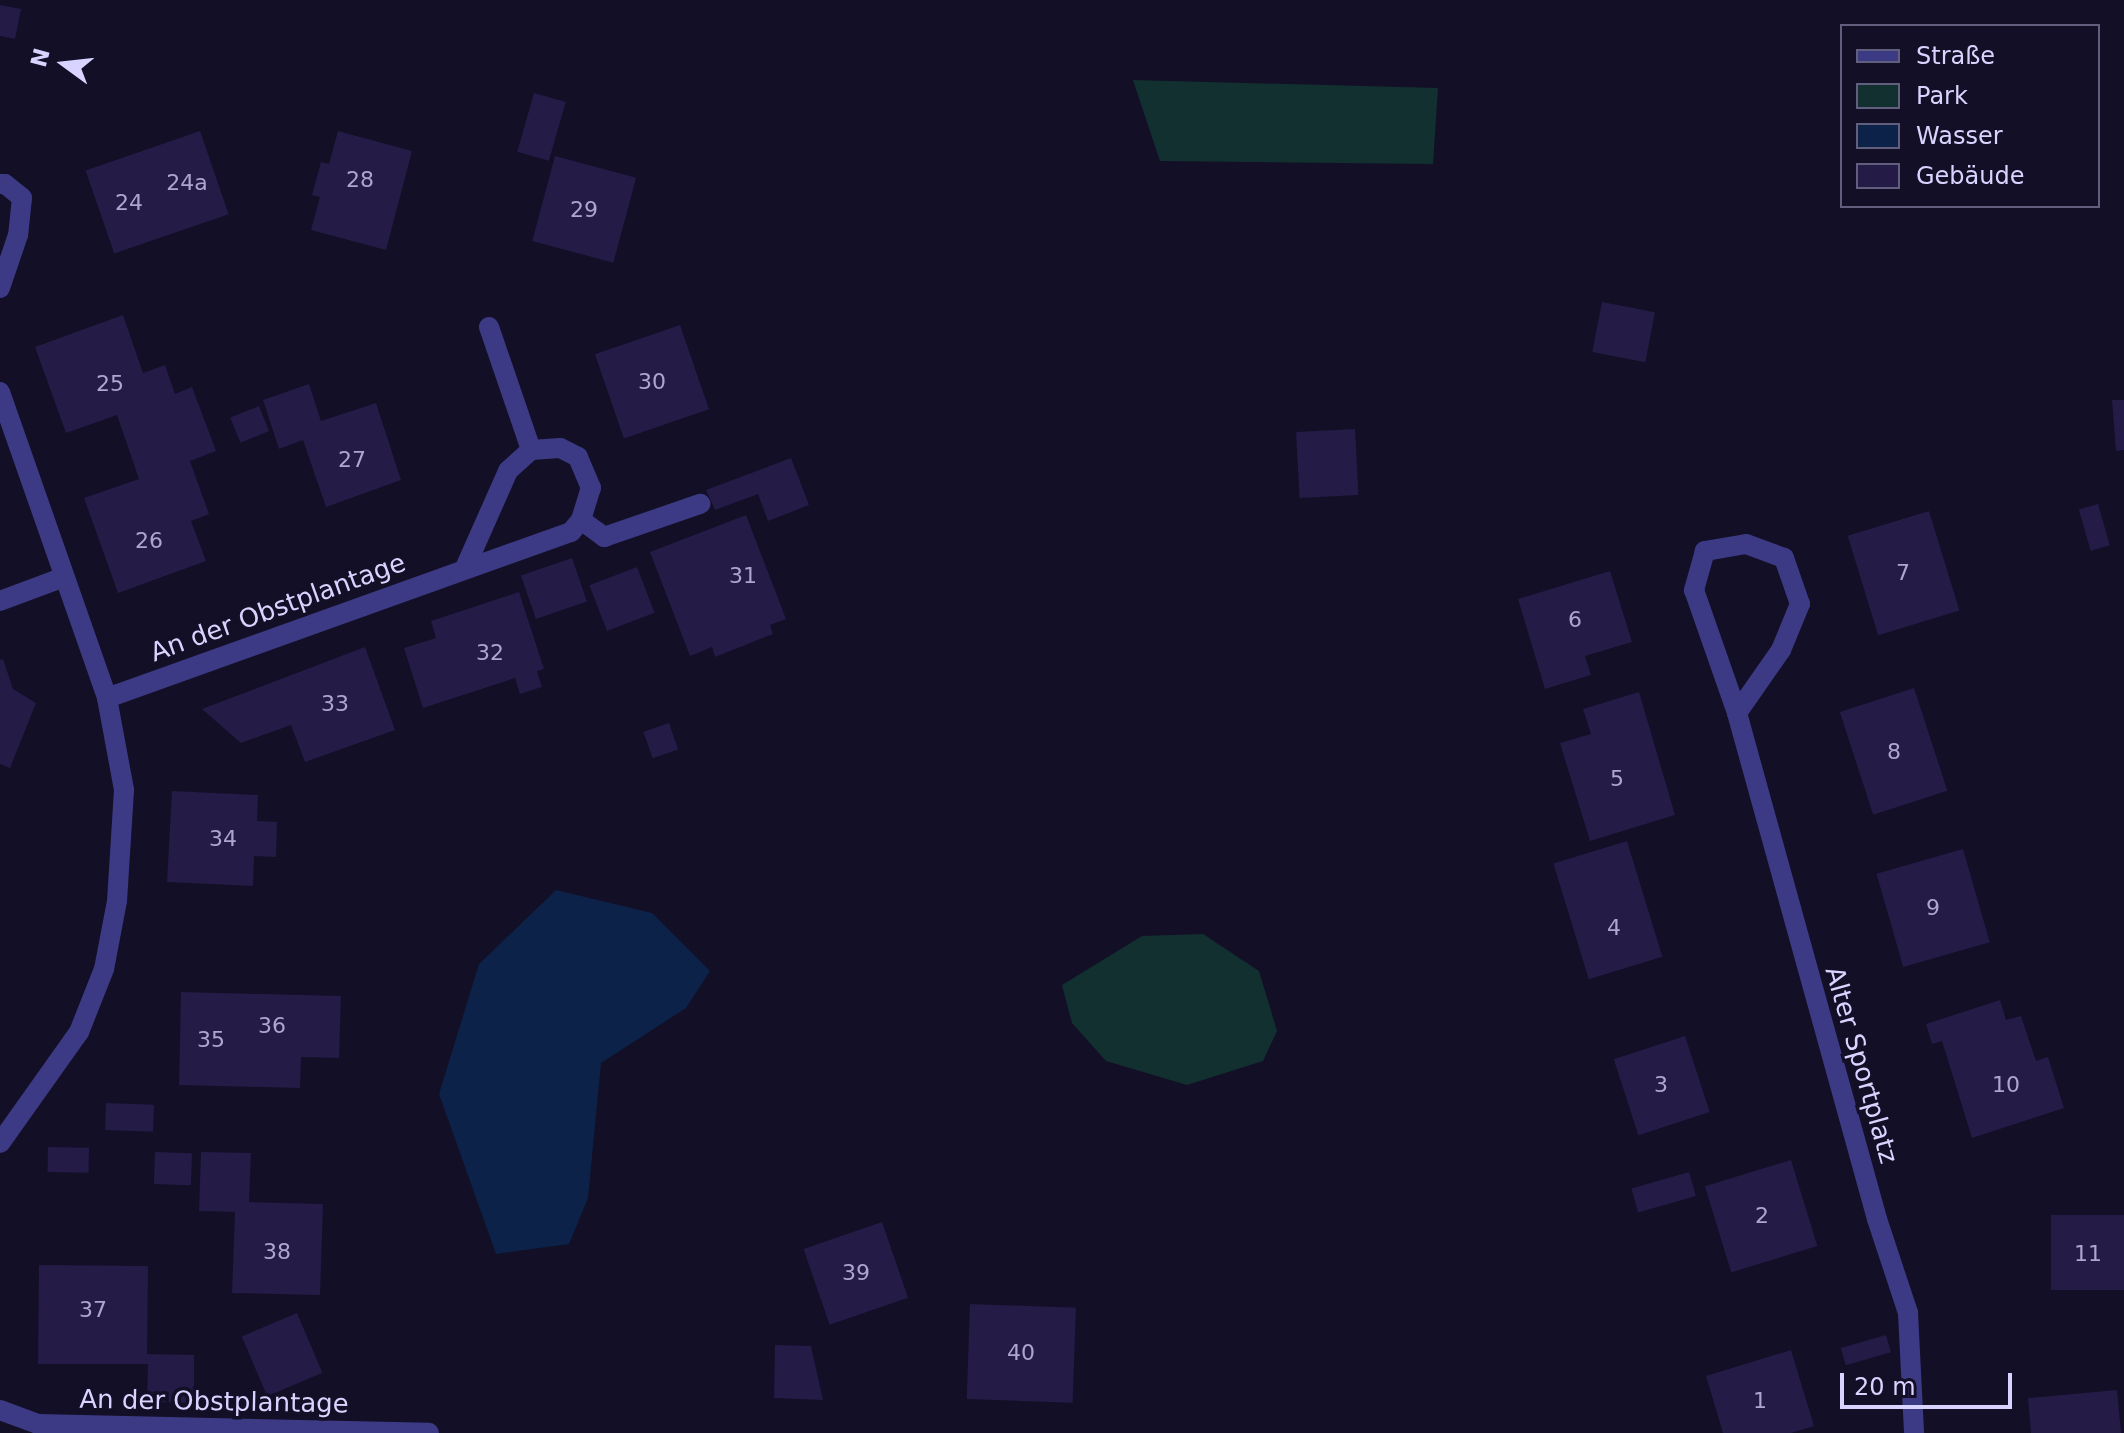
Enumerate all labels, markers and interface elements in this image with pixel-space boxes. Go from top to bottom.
north arrow [24,24,104,104]
legend [1840,24,2100,208]
text: Straße [1916,42,1995,70]
text: N [26,46,55,70]
text: Park [1916,82,1968,110]
text: Wasser [1916,122,2003,150]
text: Gebäude [1916,162,2025,190]
house number: 28 [346,167,374,193]
house number: 24a [166,170,208,196]
house number: 24 [115,190,143,216]
house number: 29 [570,197,598,223]
house number: 30 [638,369,666,395]
house number: 25 [96,371,124,397]
house number: 27 [338,447,366,473]
house number: 26 [135,528,163,554]
street label: An der Obstplantage [146,547,410,669]
house number: 7 [1896,560,1910,586]
house number: 31 [729,563,757,589]
house number: 6 [1568,607,1582,633]
house number: 32 [476,640,504,666]
house number: 33 [321,691,349,717]
house number: 8 [1887,739,1901,765]
house number: 5 [1610,766,1624,792]
house number: 34 [209,826,237,852]
house number: 9 [1926,895,1940,921]
house number: 4 [1607,915,1621,941]
street label: Alter Sportplatz [1818,963,1904,1167]
house number: 36 [258,1013,286,1039]
house number: 35 [197,1027,225,1053]
house number: 3 [1654,1072,1668,1098]
house number: 10 [1992,1072,2020,1098]
house number: 2 [1755,1203,1769,1229]
house number: 38 [263,1239,291,1265]
house number: 11 [2074,1241,2102,1267]
house number: 39 [842,1260,870,1286]
house number: 37 [79,1297,107,1323]
house number: 40 [1007,1340,1035,1366]
scale bar [1844,1357,2016,1407]
text: 20 m [1854,1373,1916,1401]
street label: An der Obstplantage [79,1384,349,1420]
house number: 1 [1753,1388,1767,1414]

